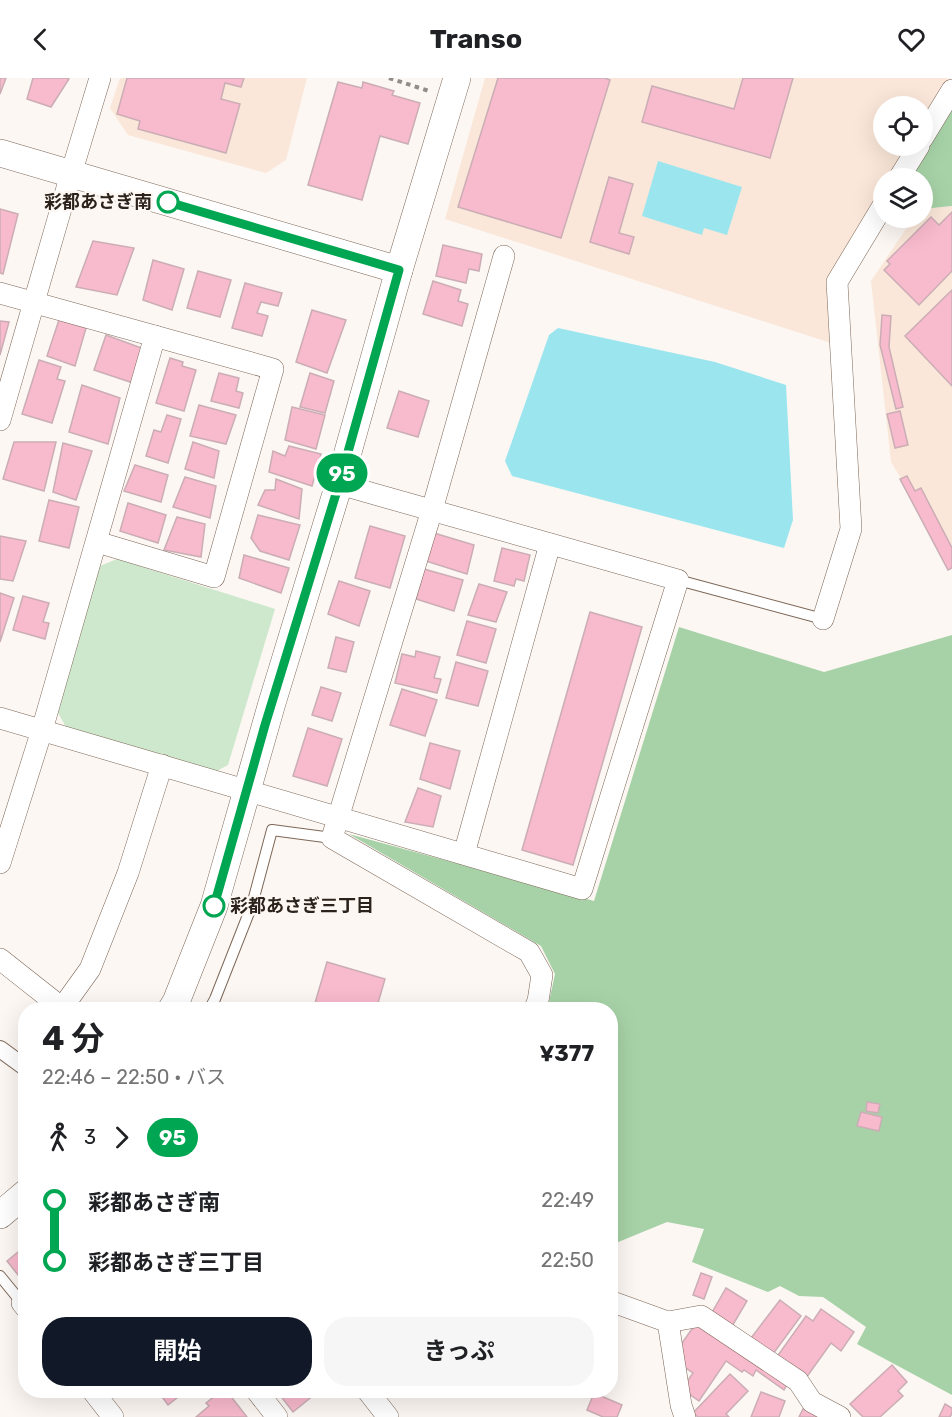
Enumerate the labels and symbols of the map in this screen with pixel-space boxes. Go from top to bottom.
place label: 彩都あさぎ南 [44,191,152,213]
marker: 彩都あさぎ南 [157,191,179,213]
line badge: 95 [315,454,369,492]
marker: 彩都あさぎ三丁目 [203,895,225,917]
place label: 彩都あさぎ三丁目 [230,895,374,917]

